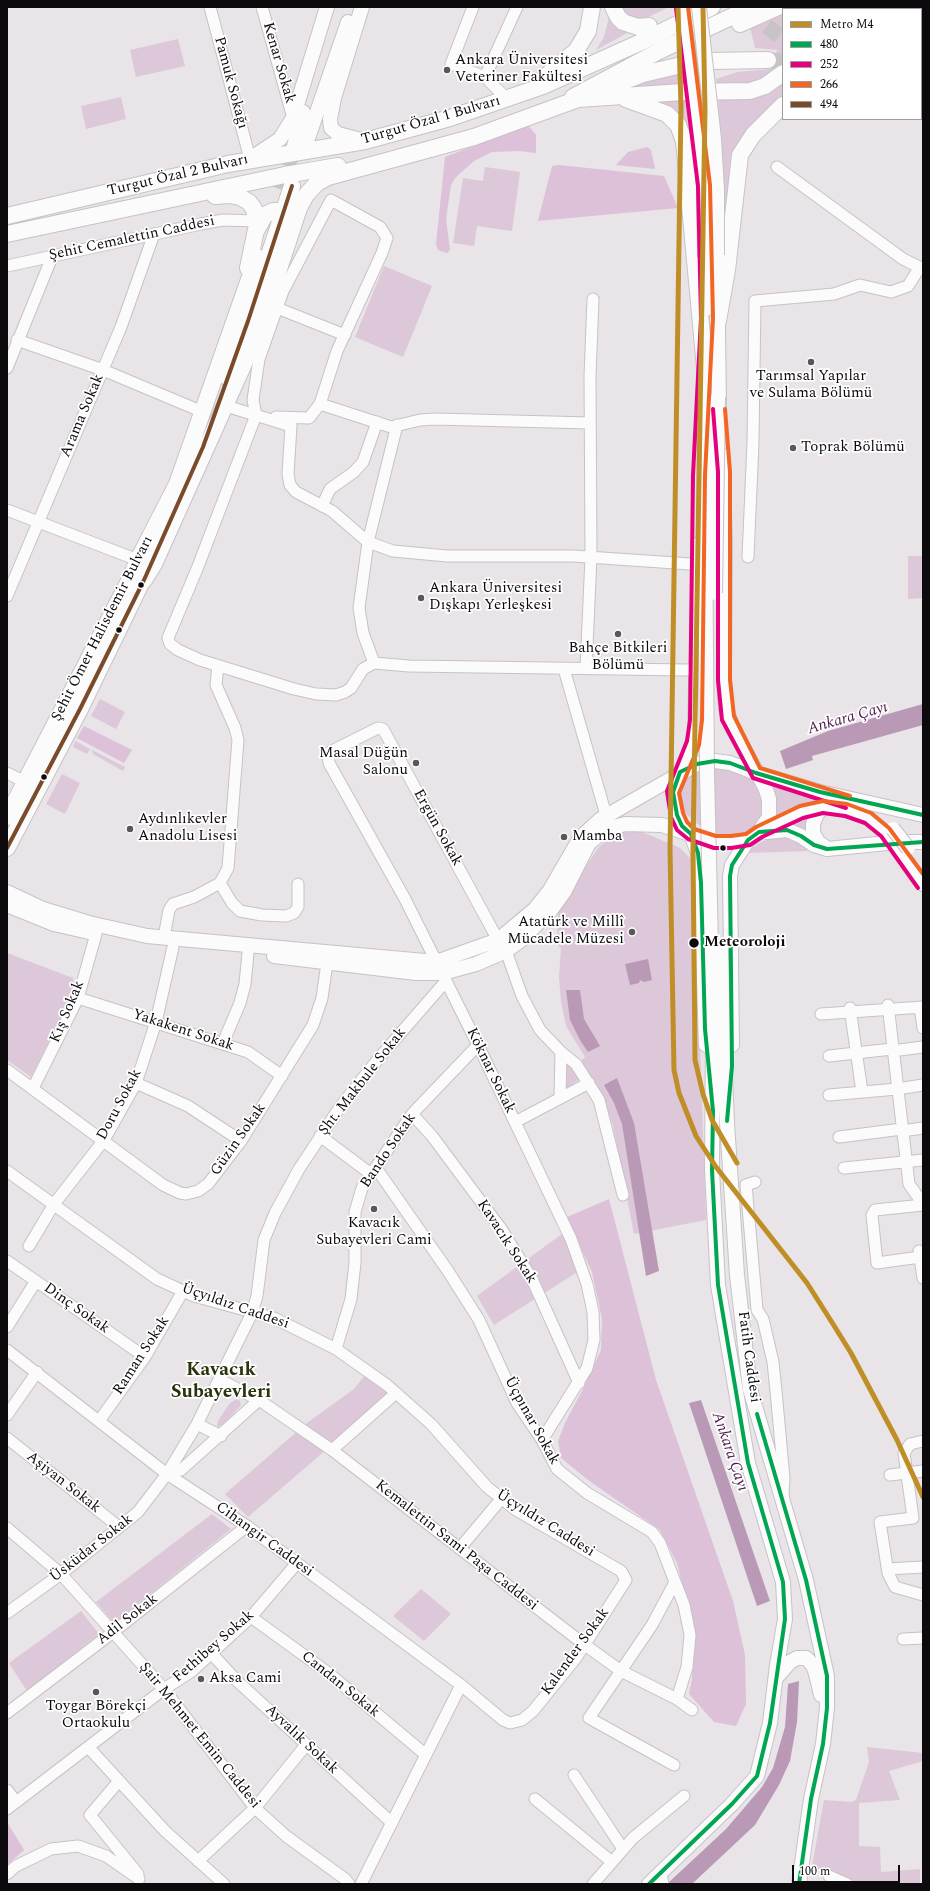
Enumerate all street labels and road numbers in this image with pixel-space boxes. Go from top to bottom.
street label: Kenar Sokak [258,20,298,106]
street label: Pamuk Sokağı [209,35,251,131]
street label: Turgut Özal 1 Bulvarı [359,93,503,149]
street label: Turgut Özal 2 Bulvarı [106,151,250,201]
street label: Şehit Cemalettin Caddesi [47,213,217,265]
street label: Arama Sokak [57,372,109,460]
street label: Şehit Ömer Halisdemir Bulvarı [48,533,158,725]
street label: Ergün Sokak [409,786,465,870]
street label: Kış Sokak [47,978,89,1046]
street label: Yakakent Sokak [130,1006,236,1056]
street label: Şht. Makbule Sokak [315,1025,411,1139]
street label: Köknar Sokak [462,1025,518,1117]
street label: Doru Sokak [94,1066,146,1144]
street label: Güzin Sokak [207,1100,271,1180]
street label: Bando Sokak [357,1110,421,1192]
street label: Kavacık Sokak [472,1197,540,1287]
street label: Dinç Sokak [40,1280,112,1338]
street label: Üçyıldız Caddesi [179,1280,291,1334]
street label: Fatih Caddesi [733,1310,763,1404]
street label: Raman Sokak [110,1313,174,1399]
street label: Üçpınar Sokak [499,1374,563,1468]
street label: Aşiyan Sokak [22,1448,104,1518]
street label: Kemalettin Sami Paşa Caddesi [371,1477,541,1615]
street label: Üçyıldız Caddesi [492,1486,598,1562]
street label: Cihangir Caddesi [212,1499,316,1581]
street label: Üsküdar Sokak [47,1511,137,1587]
street label: Adil Sokak [94,1591,162,1649]
street label: Kalender Sokak [538,1605,614,1699]
street label: Fethibey Sokak [170,1607,258,1687]
street label: Candan Sokak [297,1648,383,1722]
street label: Şair Mehmet Emin Caddesi [134,1659,264,1813]
street label: Ayvalık Sokak [261,1701,341,1779]

